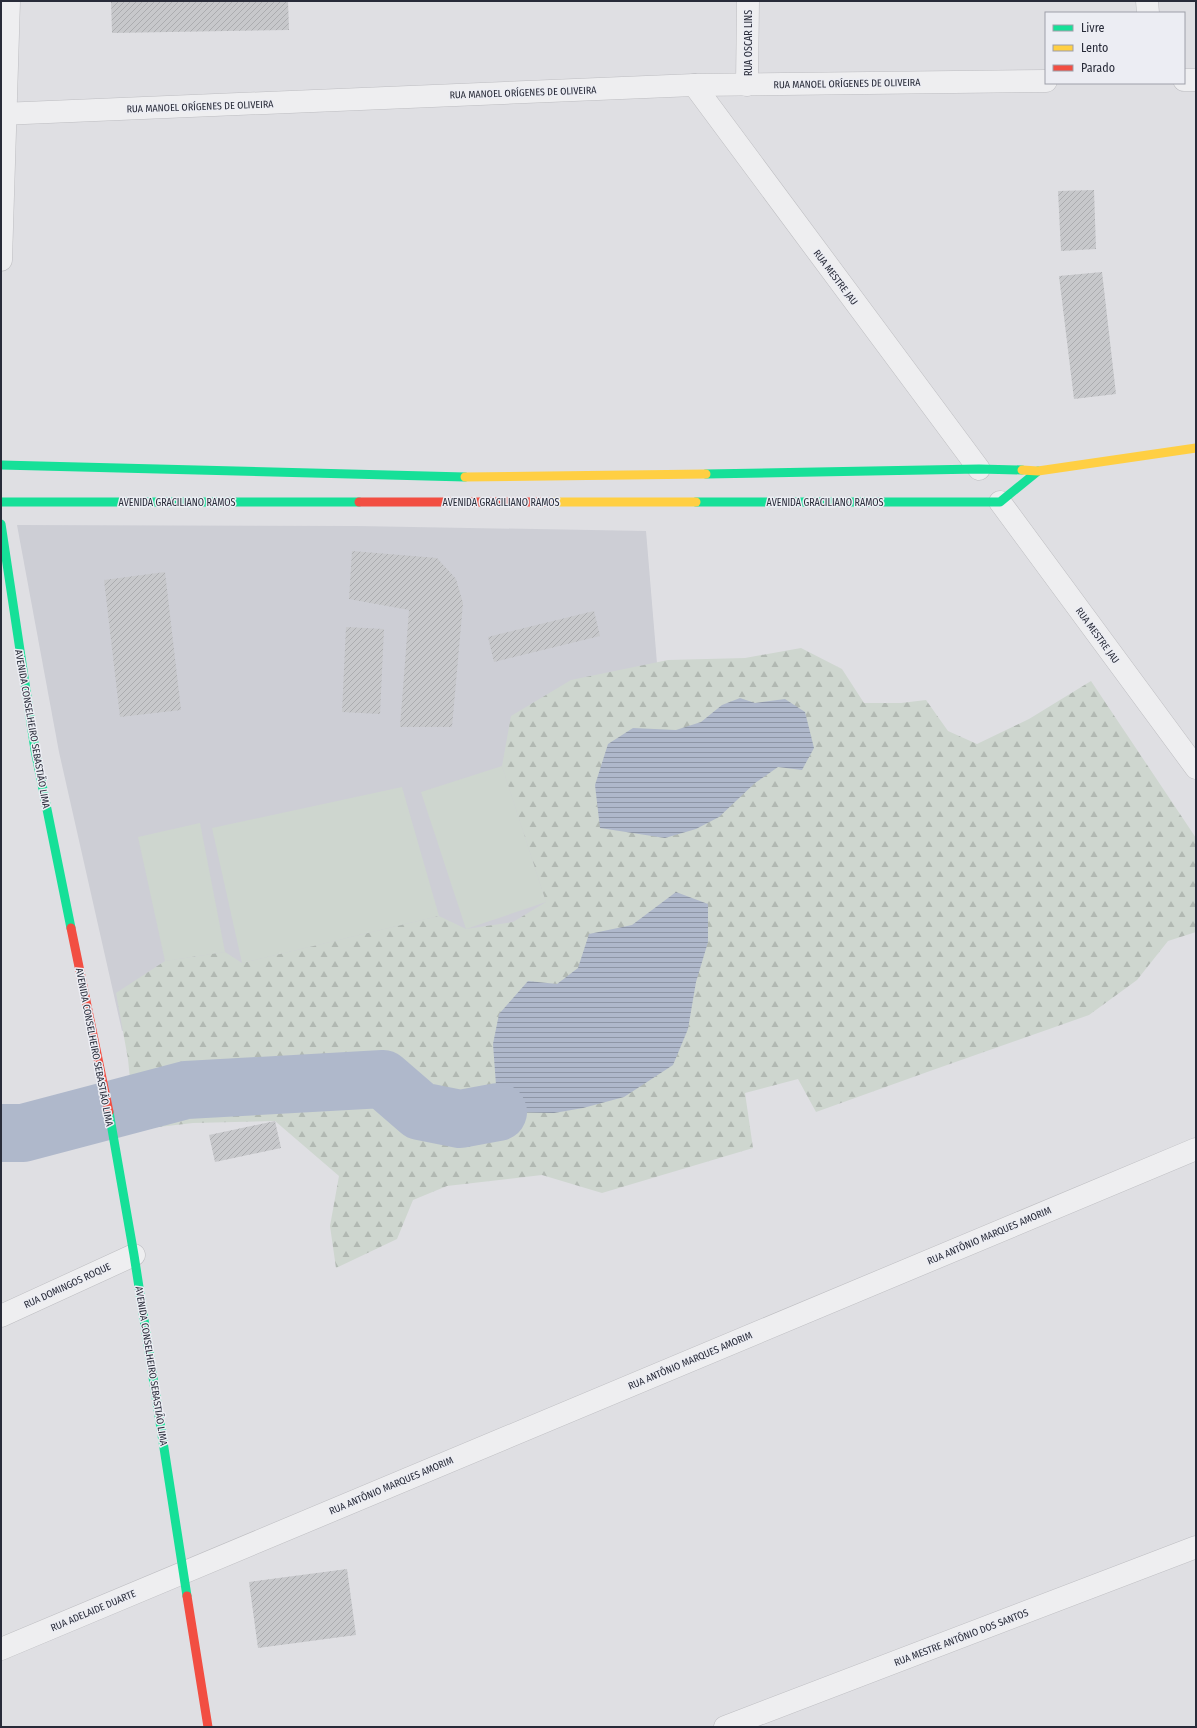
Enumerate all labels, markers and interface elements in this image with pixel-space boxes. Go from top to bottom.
street label: RUA OSCAR LINS [743,10,755,76]
legend [1045,12,1185,84]
text: Livre [1081,21,1105,35]
text: Lento [1081,41,1108,55]
text: Parado [1081,61,1115,75]
street label: RUA MANOEL ORÍGENES DE OLIVEIRA [773,75,921,91]
street label: RUA MANOEL ORÍGENES DE OLIVEIRA [449,82,597,102]
street label: RUA MANOEL ORÍGENES DE OLIVEIRA [126,96,274,116]
street label: RUA MESTRE JAU [811,248,860,308]
street label: AVENIDA GRACILIANO RAMOS [119,497,235,509]
street label: AVENIDA GRACILIANO RAMOS [443,497,559,509]
street label: AVENIDA GRACILIANO RAMOS [767,497,883,509]
street label: RUA MESTRE JAU [1073,605,1122,666]
street label: AVENIDA CONSELHEIRO SEBASTIÃO LIMA [12,649,53,810]
street label: AVENIDA CONSELHEIRO SEBASTIÃO LIMA [73,967,116,1128]
street label: RUA ANTÔNIO MARQUES AMORIM [925,1202,1053,1268]
street label: RUA DOMINGOS ROQUE [22,1260,113,1311]
street label: AVENIDA CONSELHEIRO SEBASTIÃO LIMA [132,1285,171,1447]
street label: RUA ANTÔNIO MARQUES AMORIM [626,1327,754,1393]
street label: RUA ANTÔNIO MARQUES AMORIM [327,1452,455,1518]
street label: RUA ADELAIDE DUARTE [49,1587,138,1634]
street label: RUA MESTRE ANTÔNIO DOS SANTOS [892,1605,1030,1669]

